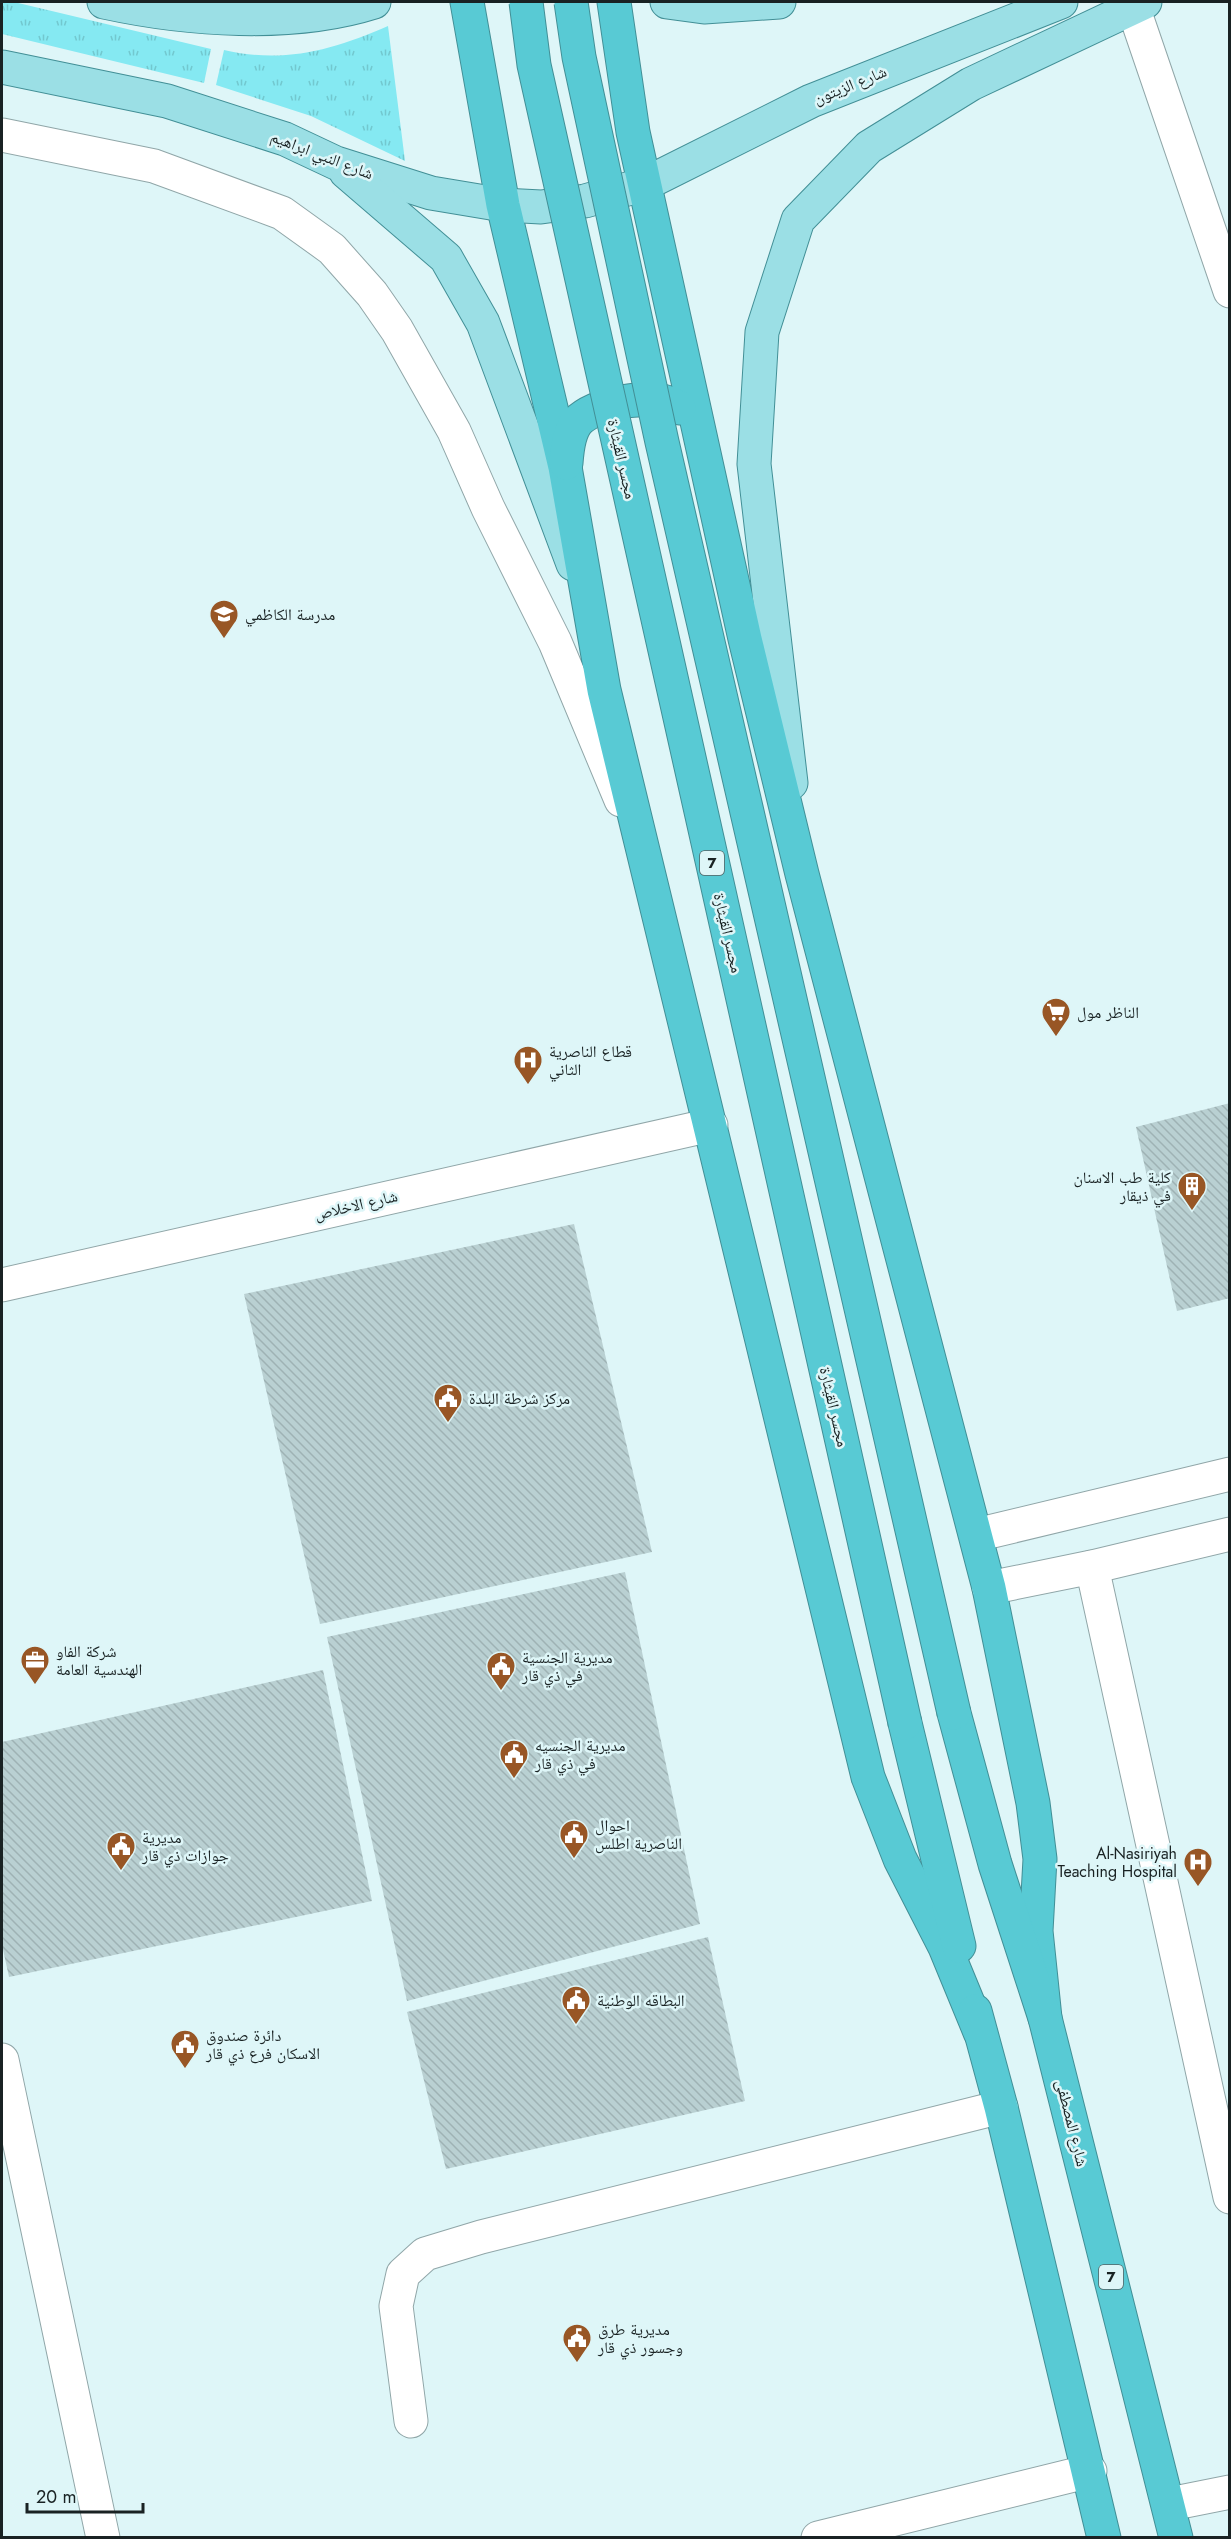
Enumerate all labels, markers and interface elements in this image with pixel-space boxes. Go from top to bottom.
street label: شارع الزيتون [810,60,890,110]
street label: شارع النبي ابراهيم [267,125,377,186]
street label: مجسر القيثارة [602,417,642,501]
school or university icon: مدرسة الكاظمي [208,598,240,640]
place label: مدرسة الكاظمي [245,603,335,627]
road number: 7 [700,851,724,875]
street label: مجسر القيثارة [708,891,748,975]
supermarket icon: الناظر مول [1040,996,1072,1038]
place label: الناظر مول [1077,1001,1139,1024]
place label: قطاع الناصرية الثاني [549,1040,632,1082]
hospital icon: قطاع الناصرية الثاني [512,1044,544,1086]
place label: كلية طب الاسنان في ذيقار [1073,1166,1171,1208]
building icon: كلية طب الاسنان في ذيقار [1176,1170,1208,1212]
street label: شارع الاخلاص [312,1184,400,1226]
street label: مجسر القيثارة [814,1365,854,1449]
public building icon: مركز شرطة البلدة [432,1382,464,1424]
place label: مركز شرطة البلدة [469,1387,570,1410]
place label: شركة الفاو الهندسية العامة [56,1640,142,1681]
office icon: شركة الفاو الهندسية العامة [19,1644,51,1686]
place label: مديرية الجنسية في ذي قار [521,1646,612,1688]
public building icon: مديرية الجنسية في ذي قار [485,1650,517,1692]
place label: مديرية الجنسيه في ذي قار [534,1734,625,1776]
public building icon: مديرية الجنسيه في ذي قار [498,1738,530,1780]
place label: احوال الناصرية اطلس [595,1814,682,1855]
public building icon: احوال الناصرية اطلس [558,1818,590,1860]
place label: مديرية جوازات ذي قار [141,1826,229,1868]
public building icon: مديرية جوازات ذي قار [105,1830,137,1872]
place label: Al-Nasiriyah Teaching Hospital [1058,1842,1177,1883]
hospital icon: Al-Nasiriyah Teaching Hospital [1182,1846,1214,1888]
public building icon: البطاقه الوطنية [560,1984,592,2026]
place label: البطاقه الوطنية [597,1989,685,2012]
place label: دائرة صندوق الاسكان فرع ذي قار [205,2024,320,2066]
public building icon: دائرة صندوق الاسكان فرع ذي قار [169,2028,201,2070]
street label: شارع المصطفى [1050,2077,1094,2169]
road number: 7 [1099,2265,1123,2289]
place label: مديرية طرق وجسور ذي قار [597,2318,683,2360]
public building icon: مديرية طرق وجسور ذي قار [561,2322,593,2364]
scale bar [27,2476,142,2514]
text: 20 m [36,2484,76,2510]

